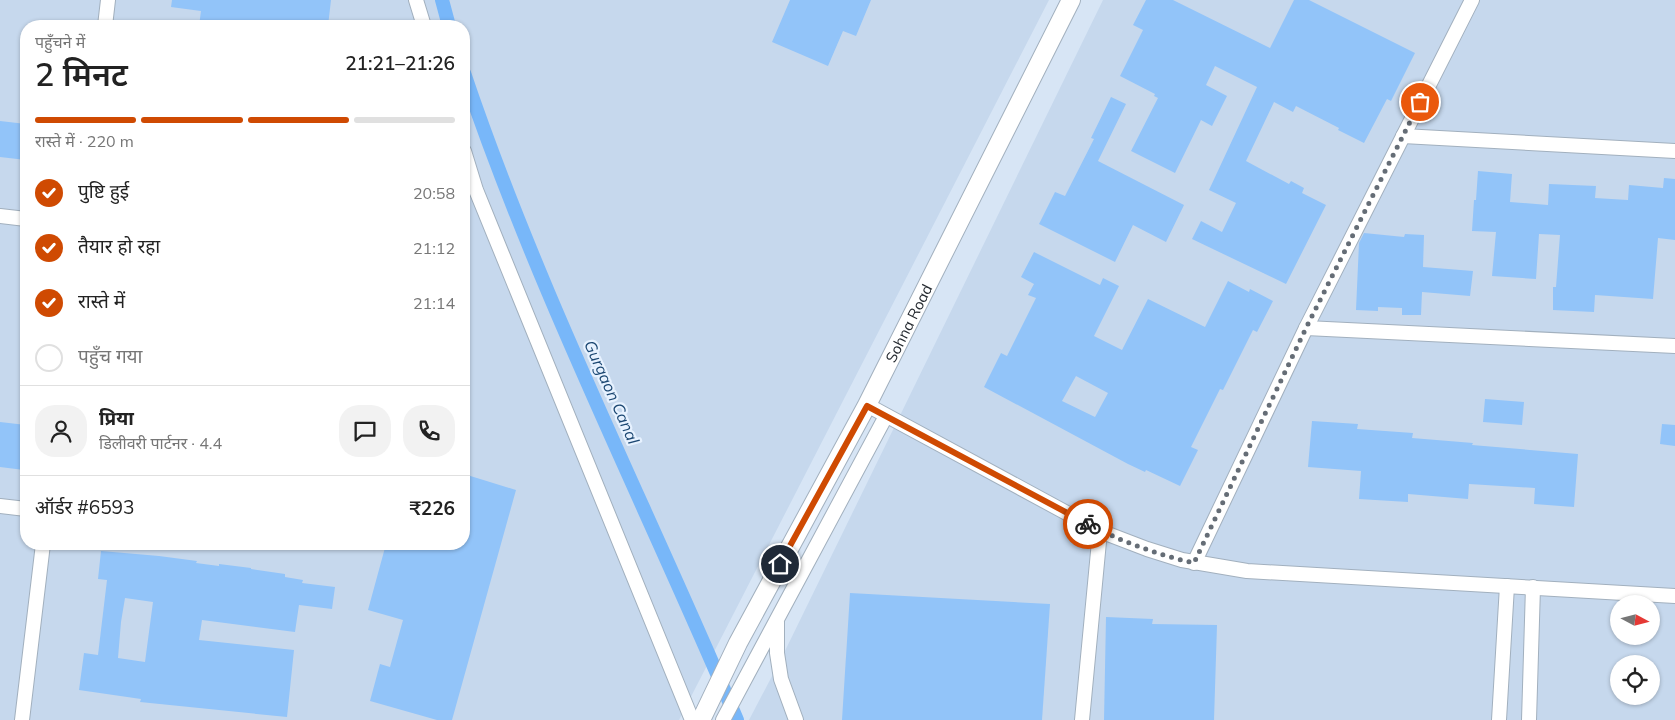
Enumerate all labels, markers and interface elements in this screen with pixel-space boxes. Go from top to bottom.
text: पहुँचने में [35,32,85,52]
text: 21:21–21:26 [345,51,455,75]
text: 2 मिनट [35,54,128,94]
pin [1399,81,1441,123]
icon: bag [1406,88,1434,116]
text: रास्ते में · 220 m [35,131,134,151]
icon: check [35,179,63,207]
text: पुष्टि हुई [78,179,129,203]
text: 20:58 [413,183,455,203]
icon: check [35,234,63,262]
text: तैयार हो रहा [78,234,160,258]
text: 21:12 [413,238,455,258]
street label: Sohna Road [881,281,936,365]
icon: check [35,289,63,317]
text: रास्ते में [78,289,125,313]
text: 21:14 [413,293,455,313]
water label: Gurgaon Canal [580,337,644,447]
text: पहुँच गया [78,344,143,368]
button: person [35,405,87,457]
button: chat [339,405,391,457]
button: phone [403,405,455,457]
text: प्रिया [99,406,134,430]
text: डिलीवरी पार्टनर · 4.4 [99,433,222,453]
text: ऑर्डर #6593 [35,495,134,519]
text: ₹226 [409,496,455,520]
courier [1063,499,1113,549]
icon: bike [1074,510,1102,538]
pin [759,543,801,585]
icon: home [766,550,794,578]
north arrow [1610,595,1660,645]
map controls [1610,595,1660,705]
button: locate [1610,655,1660,705]

